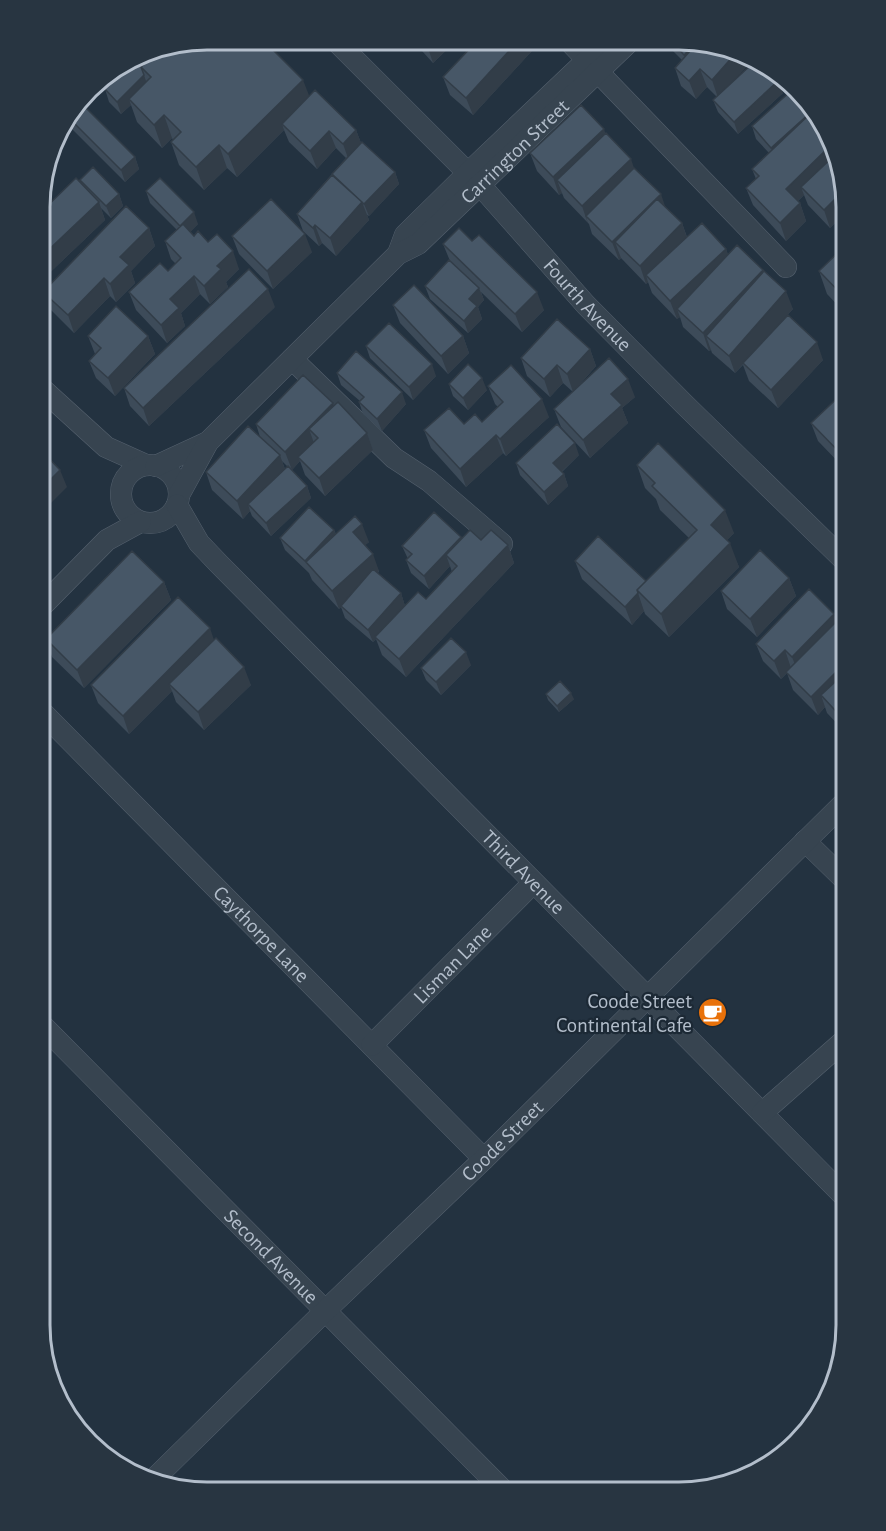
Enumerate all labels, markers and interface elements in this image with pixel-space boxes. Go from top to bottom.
street label: Carrington Street [457,95,573,208]
street label: Fourth Avenue [539,255,635,355]
street label: Third Avenue [478,826,569,918]
street label: Caythorpe Lane [209,882,313,987]
street label: Lisman Lane [410,921,496,1008]
place label: Coode Street Continental Cafe [556,991,692,1036]
cafe icon: Coode Street Continental Cafe [697,997,729,1029]
street label: Coode Street [458,1097,547,1185]
street label: Second Avenue [220,1205,322,1308]

